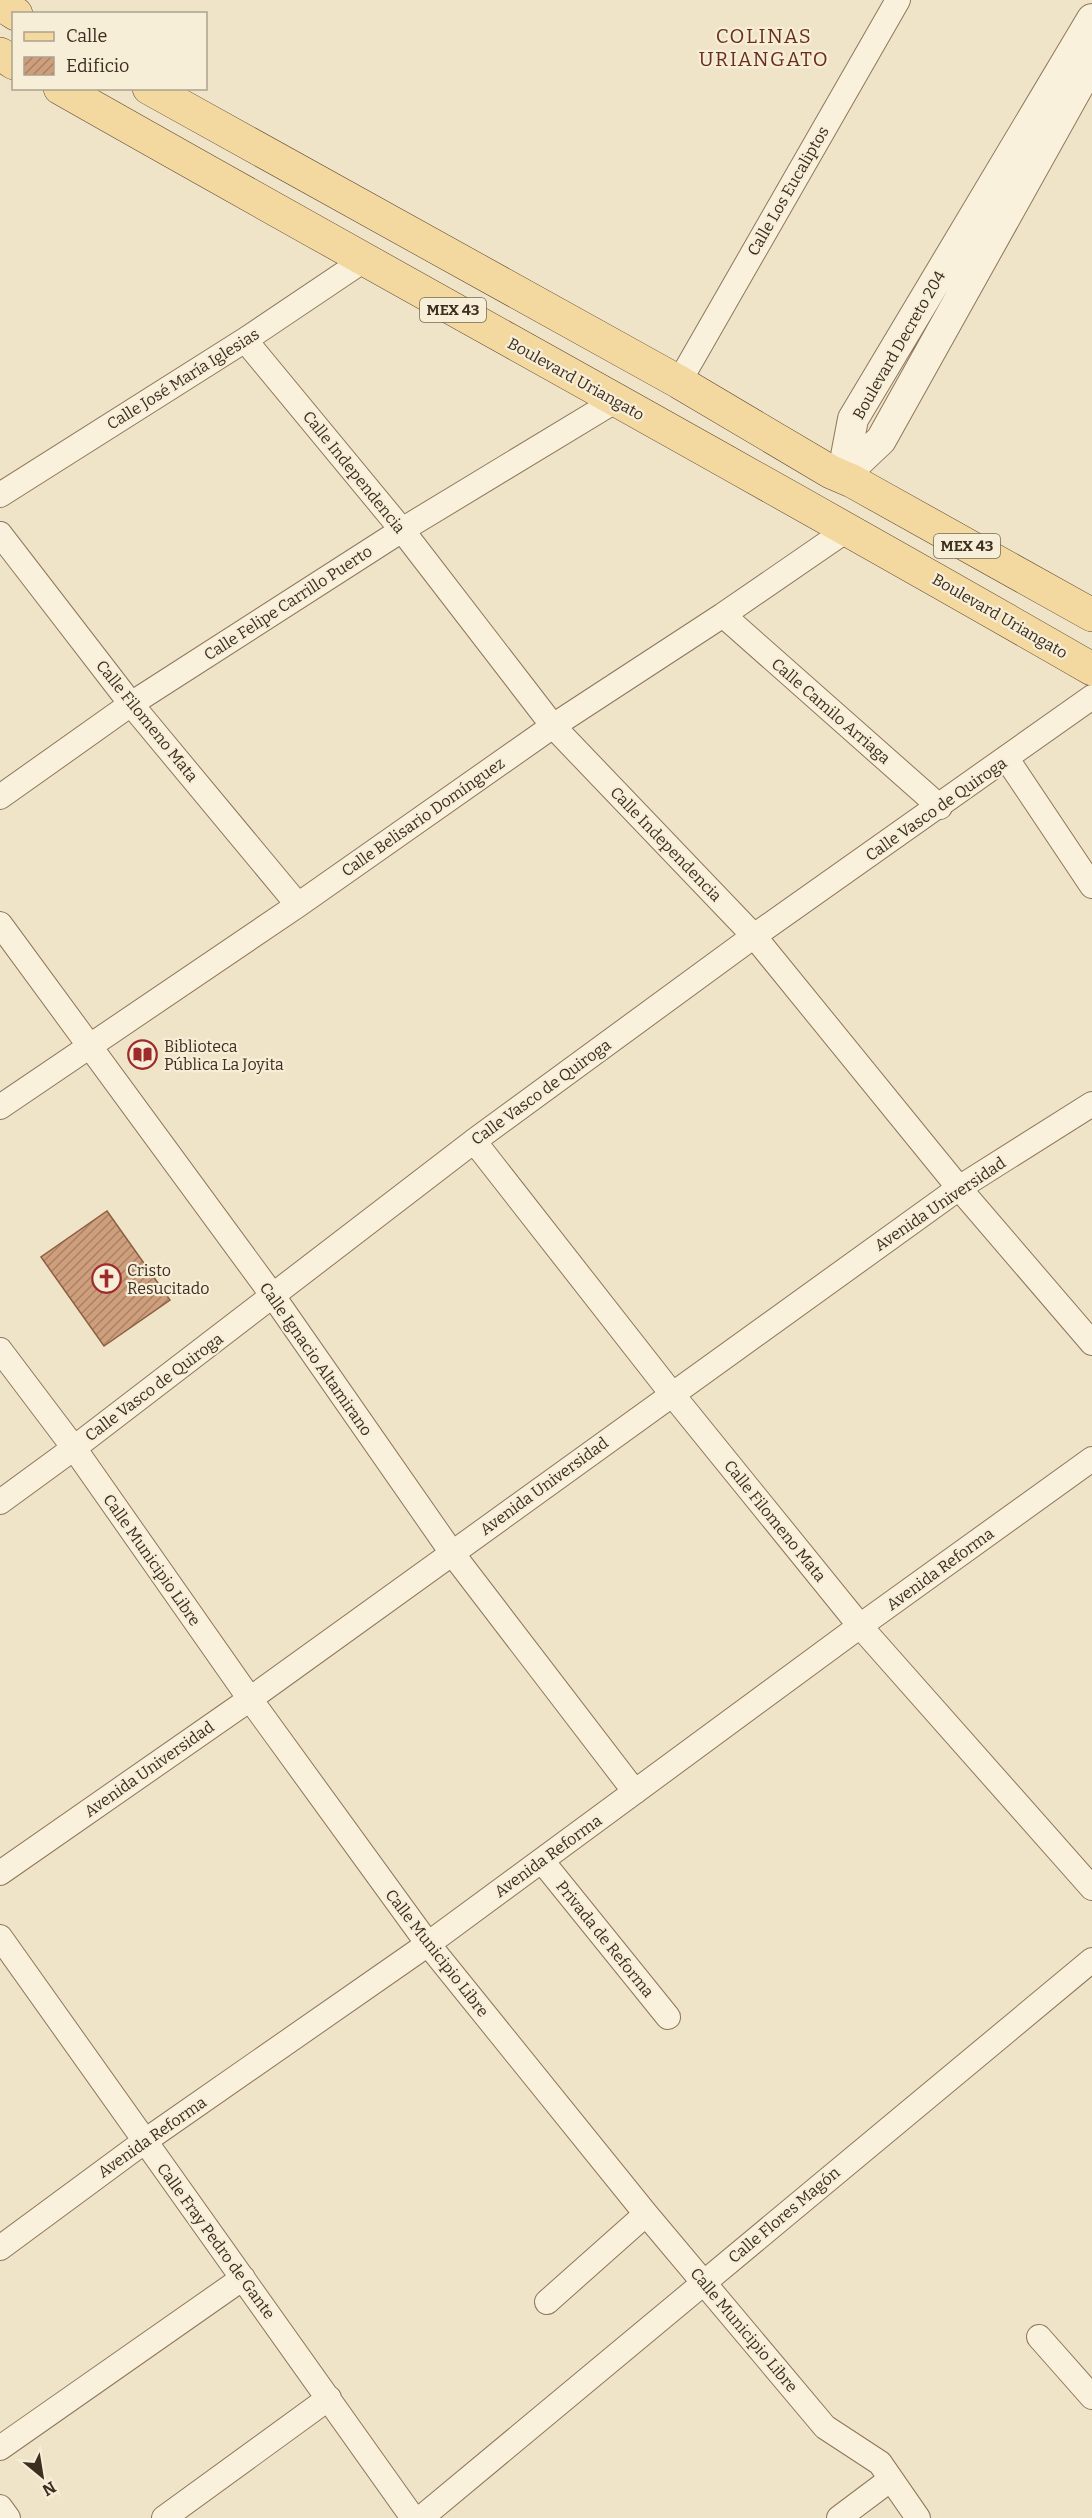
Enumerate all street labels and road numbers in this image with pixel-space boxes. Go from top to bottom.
street label: Calle Los Eucaliptos [743,123,833,259]
street label: Boulevard Decreto 204 [849,267,950,423]
road number: MEX 43 [420,298,486,322]
street label: Calle José María Iglesias [103,324,263,434]
street label: Boulevard Uriangato [504,334,648,424]
street label: Calle Independencia [299,407,409,537]
road number: MEX 43 [934,534,1000,558]
street label: Calle Felipe Carrillo Puerto [200,542,376,664]
street label: Boulevard Uriangato [929,569,1071,663]
street label: Calle Camilo Arriaga [768,654,894,768]
street label: Calle Filomeno Mata [92,656,202,786]
street label: Calle Belisario Domínguez [338,753,508,881]
street label: Calle Vasco de Quiroga [862,753,1010,865]
street label: Calle Independencia [606,783,726,905]
street label: Calle Vasco de Quiroga [468,1035,615,1149]
street label: Avenida Universidad [871,1153,1009,1255]
street label: Calle Ignacio Altamirano [256,1279,376,1439]
street label: Calle Vasco de Quiroga [81,1329,227,1445]
street label: Avenida Universidad [476,1433,612,1539]
street label: Calle Filomeno Mata [720,1456,830,1586]
street label: Calle Municipio Libre [99,1490,205,1630]
street label: Avenida Reforma [883,1524,998,1614]
street label: Avenida Universidad [81,1717,218,1821]
street label: Avenida Reforma [491,1811,606,1901]
street label: Privada de Reforma [552,1877,658,2001]
street label: Calle Municipio Libre [381,1885,493,2021]
street label: Avenida Reforma [94,2092,210,2181]
street label: Calle Fray Pedro de Gante [153,2159,279,2323]
street label: Calle Flores Magón [724,2163,844,2267]
street label: Calle Municipio Libre [686,2264,802,2396]

